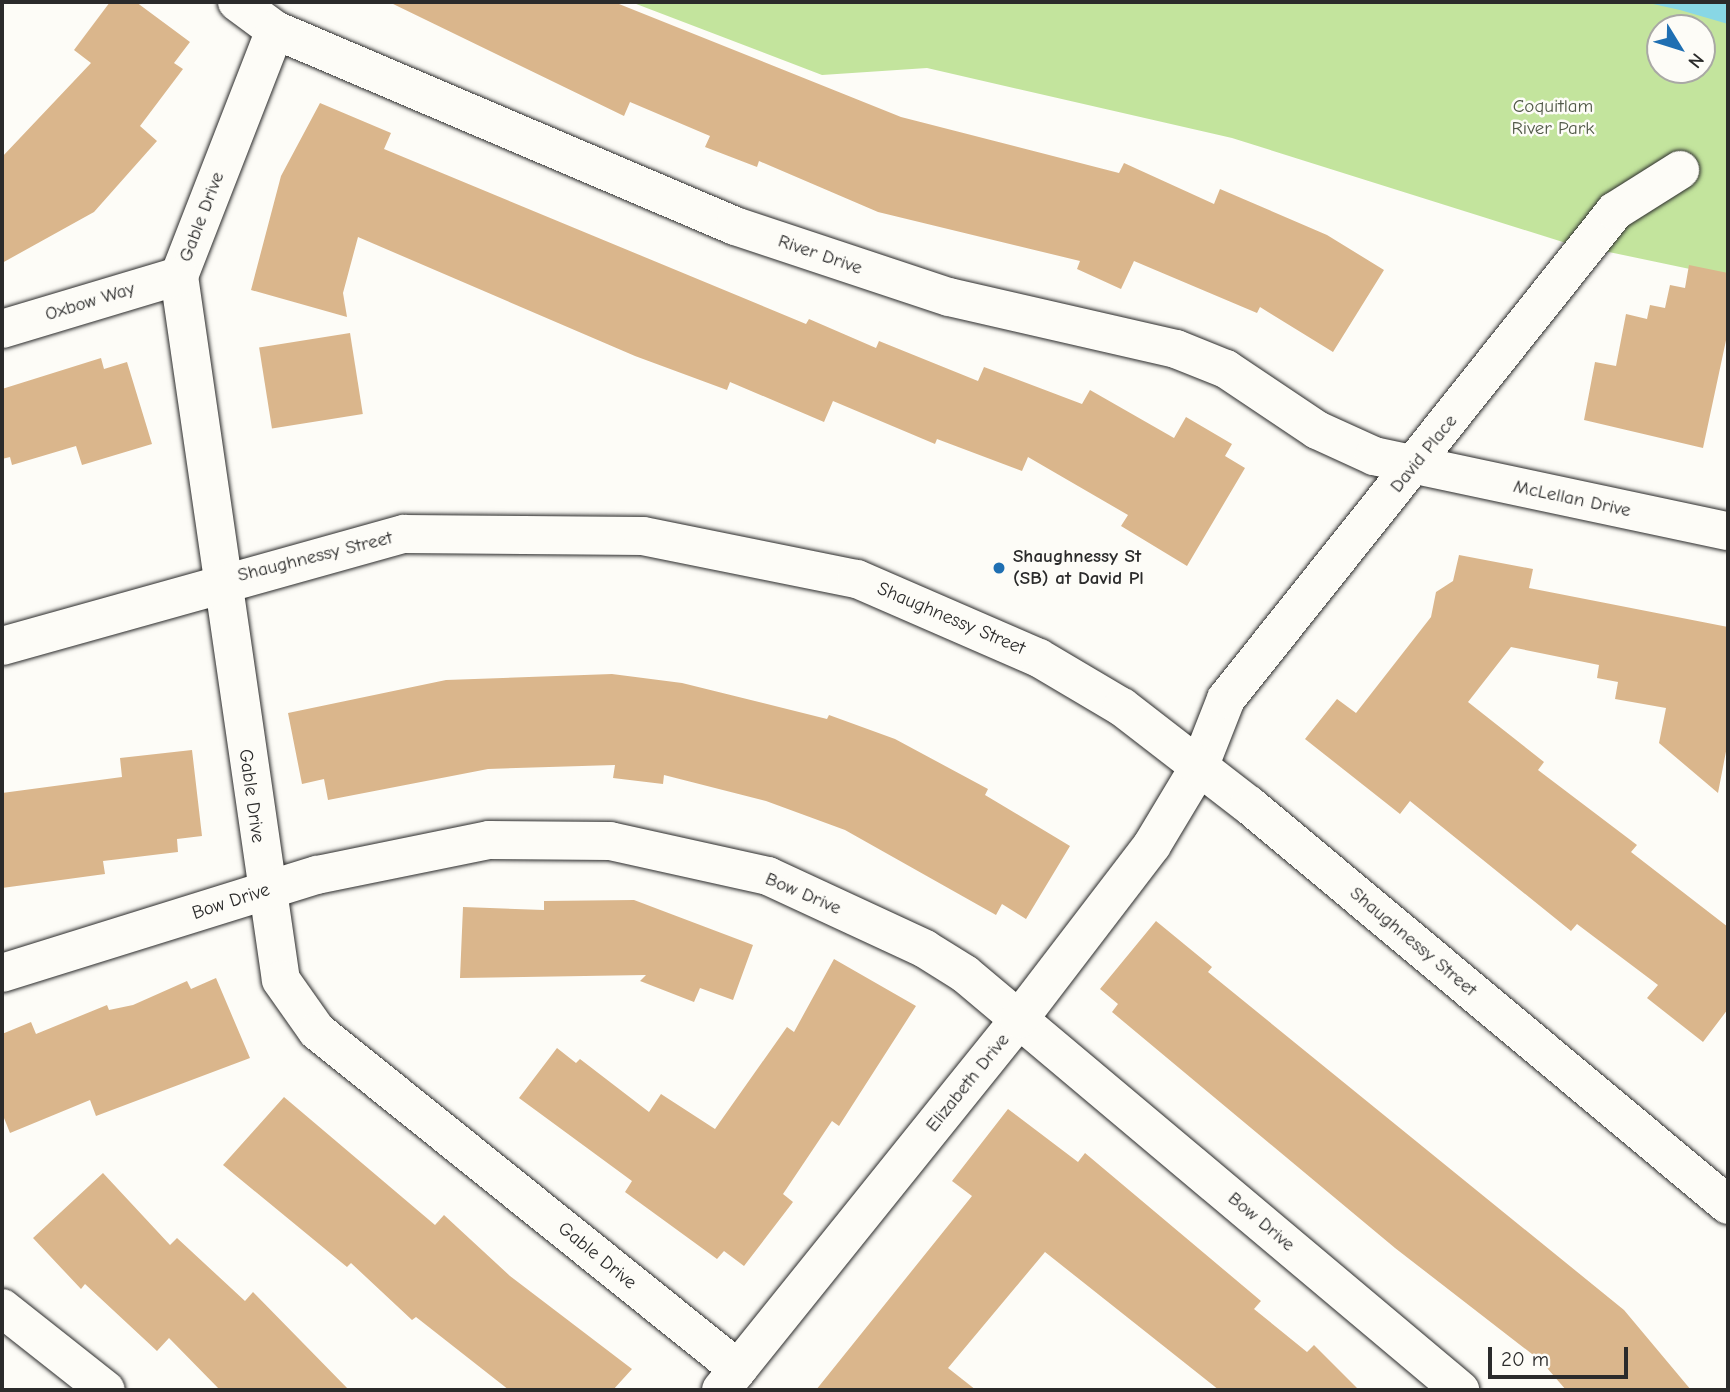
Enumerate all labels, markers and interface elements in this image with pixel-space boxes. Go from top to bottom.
north arrow [1646,14,1716,84]
text: N [1683,49,1708,72]
park label: Coquitlam River Park [1512,96,1594,140]
street label: Gable Drive [174,169,230,265]
street label: River Drive [775,230,865,280]
street label: Oxbow Way [42,278,138,326]
street label: David Place [1386,410,1462,498]
street label: McLellan Drive [1511,475,1633,523]
street label: Shaughnessy Street [235,527,395,587]
place label: Shaughnessy St (SB) at David Pl [1013,546,1144,590]
marker: Shaughnessy St (SB) at David Pl [991,560,1007,576]
street label: Shaughnessy Street [874,578,1028,660]
street label: Gable Drive [233,748,269,844]
street label: Bow Drive [762,868,844,920]
street label: Bow Drive [189,879,273,925]
street label: Shaughnessy Street [1345,882,1481,1002]
street label: Elizabeth Drive [921,1029,1015,1137]
street label: Bow Drive [1223,1187,1299,1257]
street label: Gable Drive [553,1217,641,1295]
scale bar [1492,1332,1632,1376]
text: 20 m [1501,1347,1549,1371]

